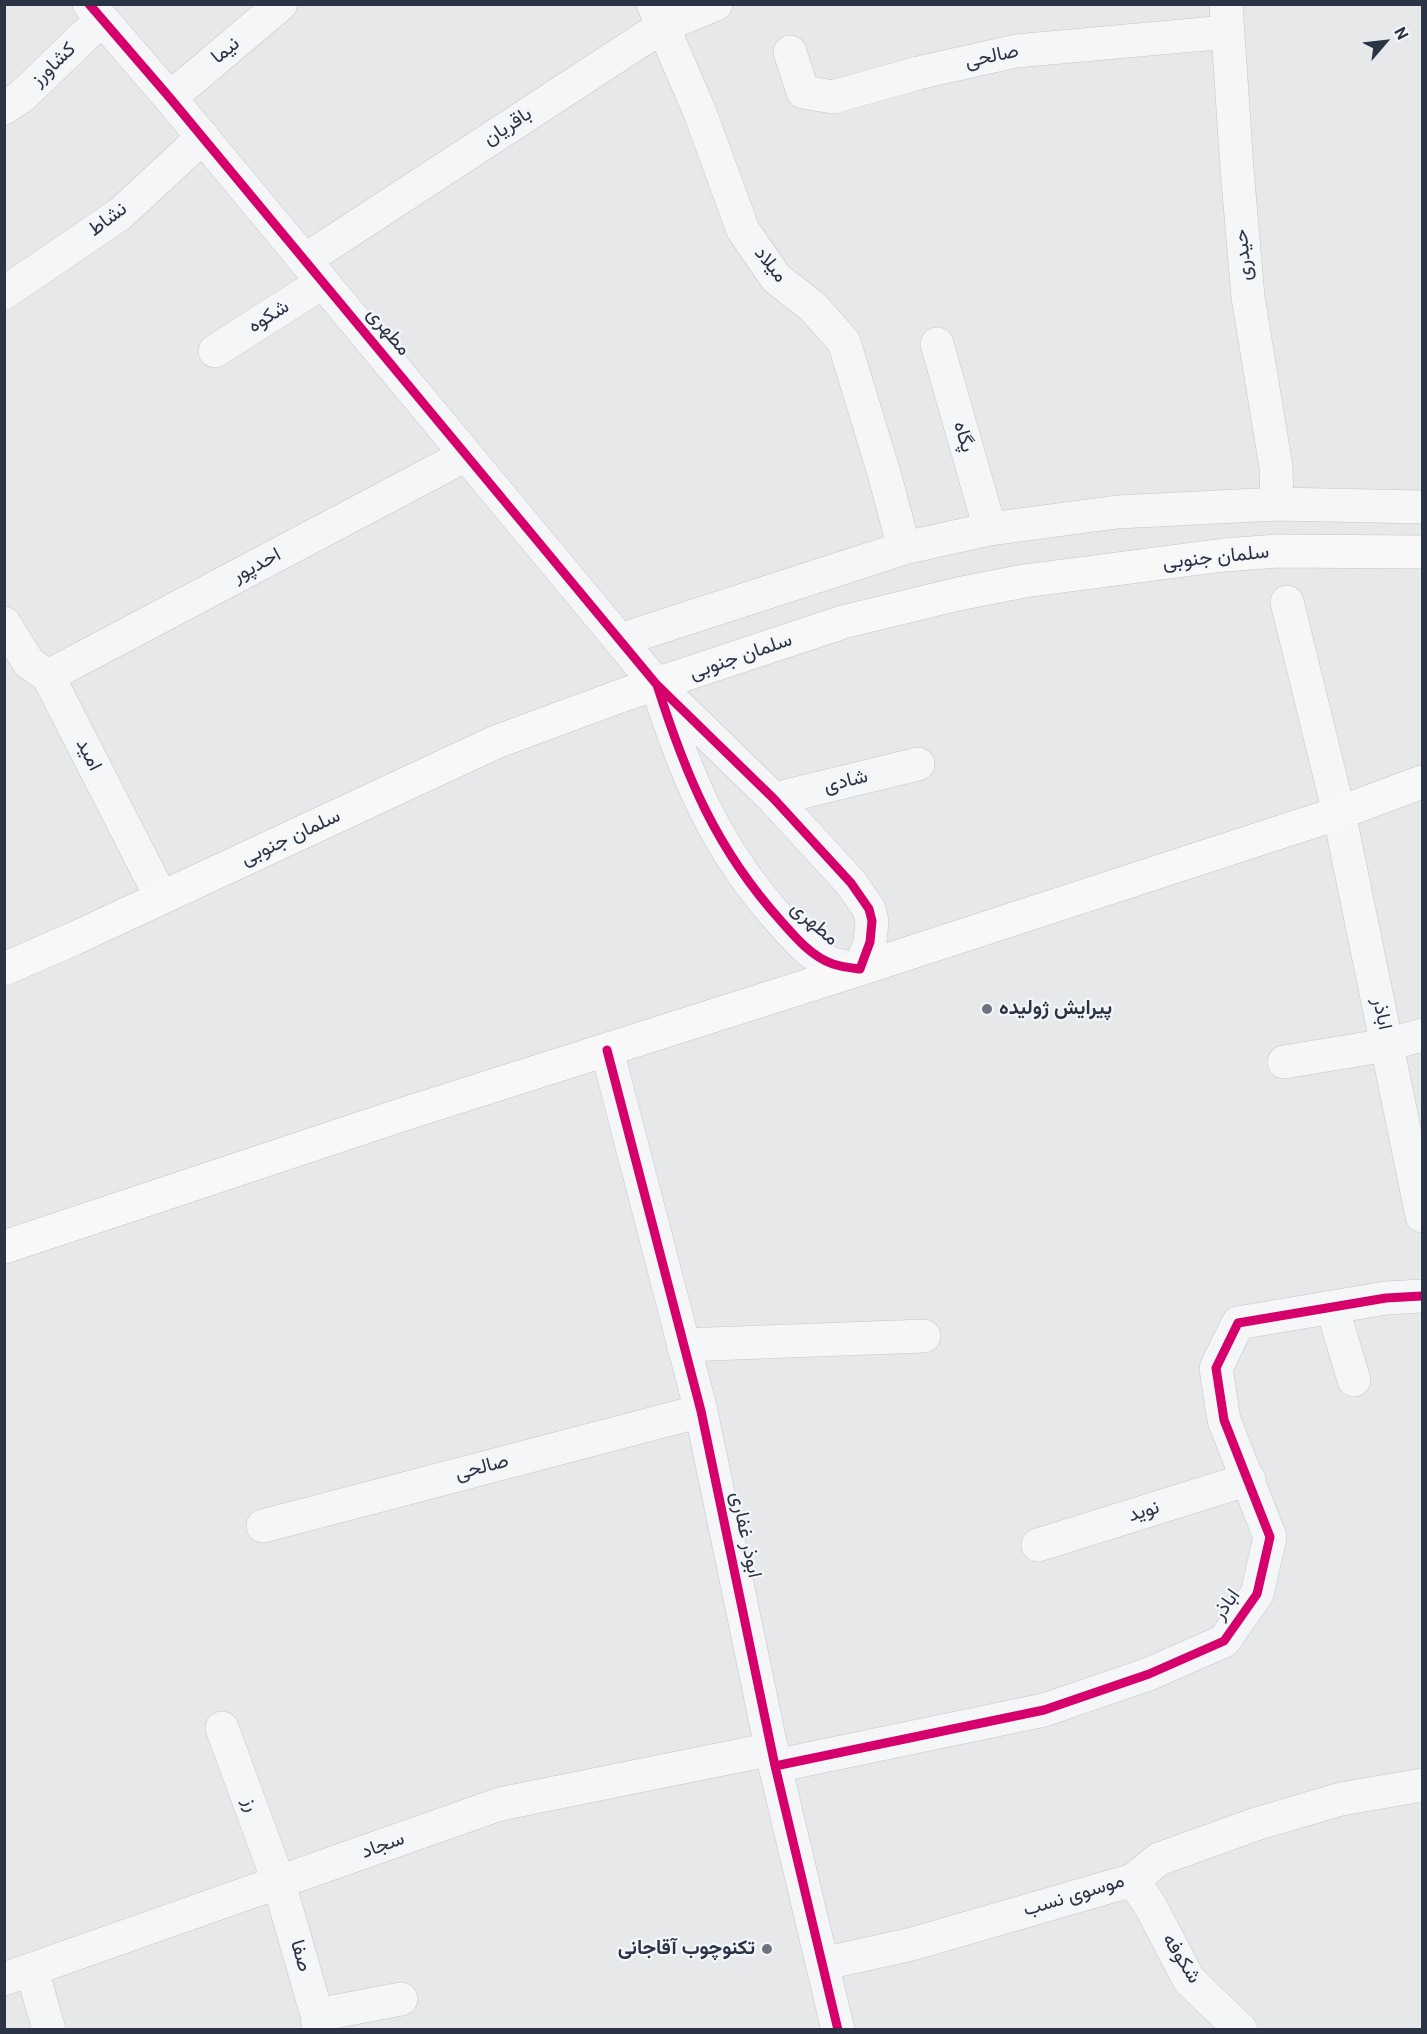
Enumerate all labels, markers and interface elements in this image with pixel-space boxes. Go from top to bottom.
north arrow [1355,12,1415,72]
text: N [1390,24,1412,43]
street label: نیما [207,32,245,70]
street label: کشاورز [27,38,81,92]
street label: صالحی [963,40,1021,74]
street label: باقریان [479,103,537,151]
street label: نشاط [84,198,132,242]
street label: حیدری [1230,228,1258,282]
street label: میلاد [748,242,792,288]
street label: شکوه [244,295,294,339]
street label: مطهری [361,303,415,361]
street label: پگاه [947,419,979,455]
street label: سلمان جنوبی [1161,540,1271,576]
street label: احدپور [229,543,285,589]
street label: سلمان جنوبی [686,628,796,686]
street label: امید [70,735,106,775]
street label: شادی [821,765,871,799]
street label: سلمان جنوبی [237,804,345,872]
street label: مطهری [785,897,843,951]
street label: اباذر [1366,996,1396,1032]
place label: پیرایش ژولیده [999,997,1112,1021]
marker: پیرایش ژولیده [980,1002,994,1016]
street label: صالحی [453,1449,511,1487]
street label: ابوذر غفاری [724,1490,766,1580]
street label: نوید [1125,1496,1163,1528]
street label: اباذر [1208,1585,1246,1625]
street label: رز [236,1795,264,1815]
street label: سجاد [358,1827,408,1865]
street label: موسوی نسب [1021,1869,1127,1923]
street label: شکوفه [1156,1930,1206,1988]
street label: صفا [284,1937,316,1975]
place label: تکنوچوب آقاجانی [618,1937,755,1961]
marker: تکنوچوب آقاجانی [760,1942,774,1956]

